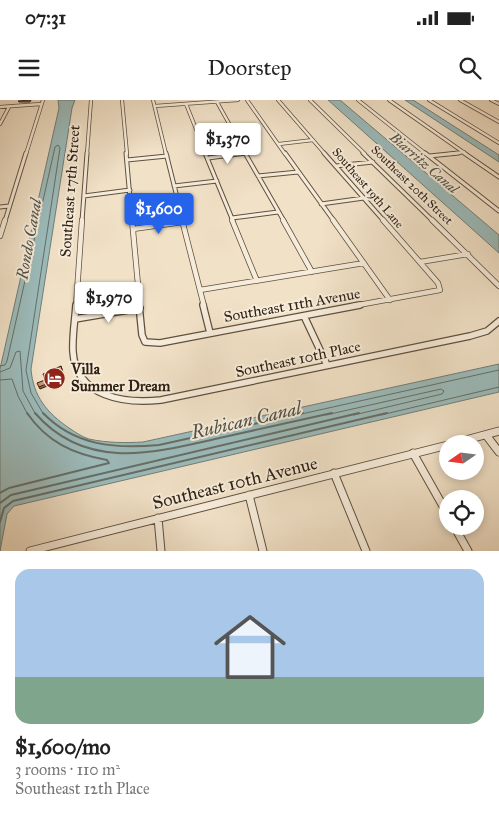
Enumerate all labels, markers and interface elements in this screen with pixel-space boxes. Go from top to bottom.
text: 07:31 [25,6,66,29]
icon: menu [15,54,43,82]
text: Doorstep [207,54,292,81]
icon: search [456,54,484,82]
pin: $1,370 [187,122,269,165]
street label: Southeast 17th Street [56,124,84,258]
water label: Biarritz Canal [386,128,463,198]
text: $1,370 [206,129,250,148]
street label: Southeast 20th Street [368,143,456,228]
street label: Southeast 19th Lane [329,145,407,231]
pin: $1,600 [118,192,200,235]
water label: Rondo Canal [12,195,46,282]
text: $1,600 [136,199,182,218]
pin: $1,970 [68,282,150,324]
street label: Southeast 11th Avenue [222,284,362,326]
text: $1,970 [86,288,132,307]
street label: Southeast 10th Place [234,337,362,381]
place label: Villa Summer Dream [70,360,171,395]
hotel icon: Villa Summer Dream [43,366,67,390]
water label: Rubican Canal [188,396,305,444]
north arrow [439,435,484,480]
map controls [439,435,484,535]
street label: Southeast 10th Avenue [150,452,320,514]
button: locate [439,490,484,535]
icon: home [205,602,295,692]
text: $1,600/mo [15,734,111,760]
text: 3 rooms · 110 m² [15,760,120,779]
text: Southeast 12th Place [15,779,150,798]

